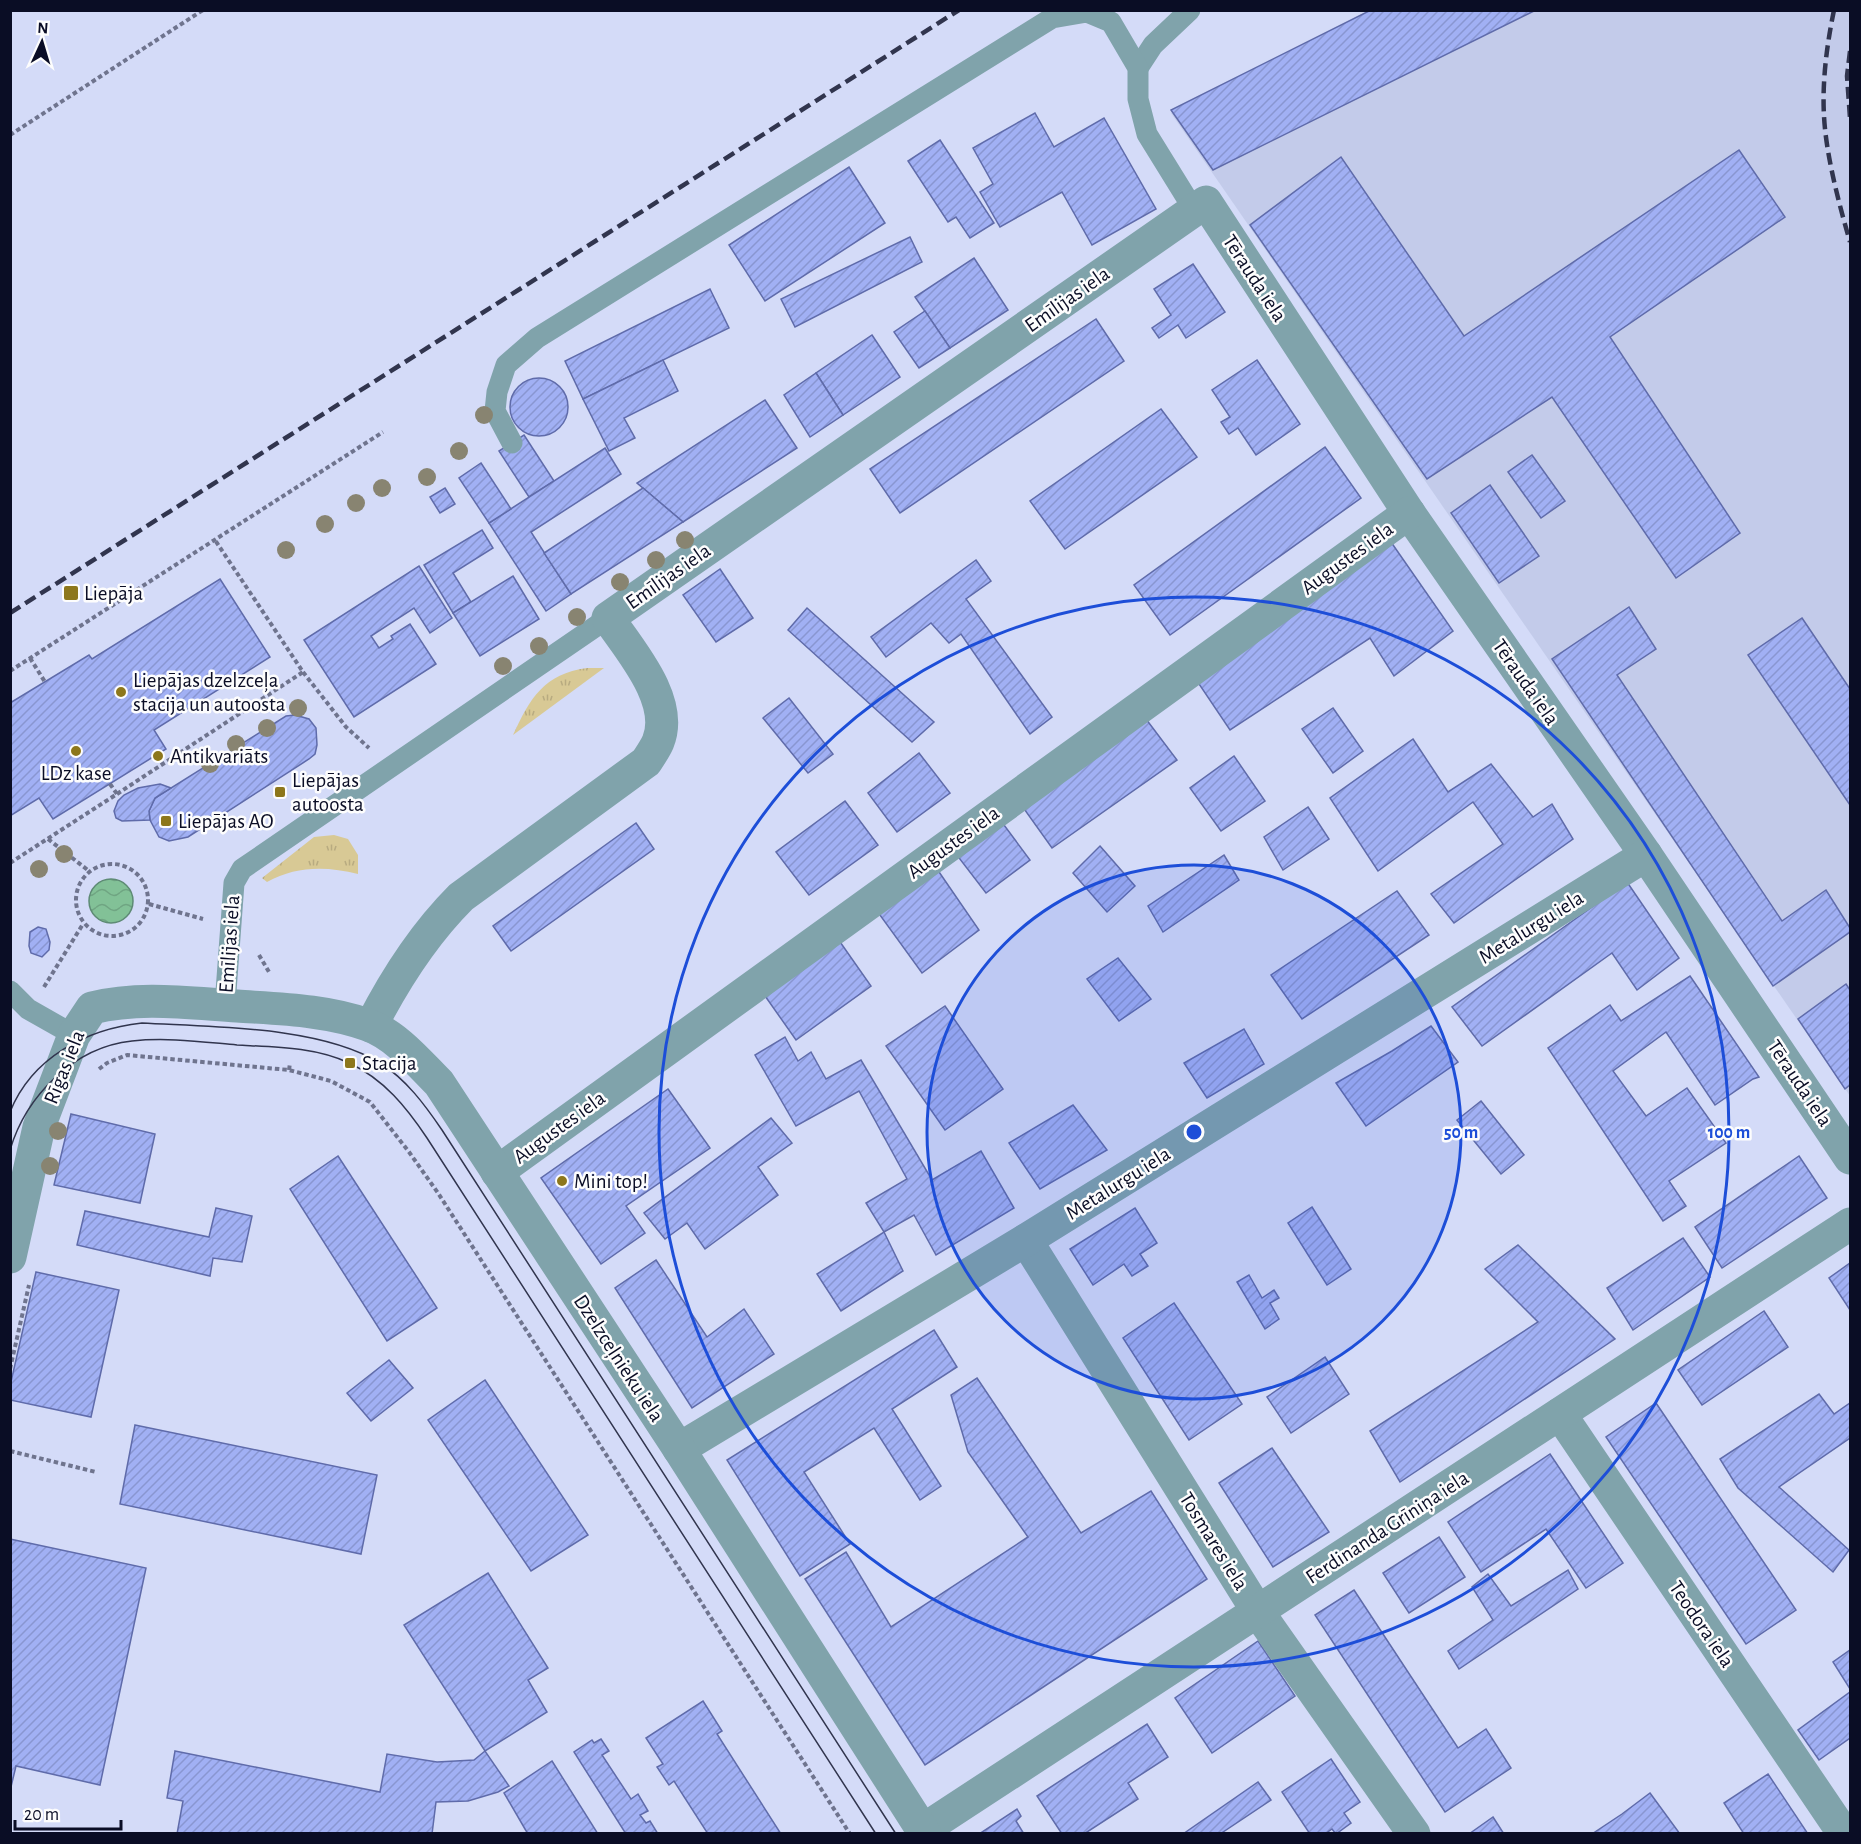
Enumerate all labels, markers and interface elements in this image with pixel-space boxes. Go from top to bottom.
north arrow [12,12,72,72]
text: N [37,20,49,36]
street label: Tērauda iela [1219,231,1291,326]
street label: Emīlijas iela [1021,262,1114,336]
street label: Augustes iela [1297,518,1397,599]
street label: Emīlijas iela [622,539,715,613]
place label: Liepāja [84,583,143,604]
marker: Liepāja [62,584,80,602]
street label: Tērauda iela [1489,636,1563,729]
place label: Liepājas dzelzceļa stacija un autoosta [133,670,286,715]
marker: Liepājas dzelzceļa stacija un autoosta [114,685,128,699]
marker: LDz kase [69,744,83,758]
place label: Antikvariāts [170,746,268,767]
marker: Antikvariāts [151,749,165,763]
place label: LDz kase [41,763,111,784]
place label: Liepājas autoosta [292,770,364,815]
marker: Liepājas autoosta [273,785,287,799]
street label: Augustes iela [903,802,1003,883]
place label: Liepājas AO [178,811,274,832]
marker: Liepājas AO [159,814,173,828]
street label: Metalurgu iela [1475,887,1587,968]
street label: Emīlijas iela [216,894,243,994]
street label: Rīgas iela [40,1027,89,1107]
street label: Tērauda iela [1763,1036,1836,1131]
place label: Stacija [362,1053,417,1074]
marker: Stacija [343,1056,357,1070]
street label: Augustes iela [509,1087,609,1168]
centre of rings [1184,1122,1204,1142]
text: 50 m [1444,1124,1478,1142]
text: 100 m [1708,1124,1750,1142]
street label: Metalurgu iela [1062,1143,1174,1224]
place label: Mini top! [574,1171,648,1192]
marker: Mini top! [555,1174,569,1188]
street label: Dzelzceļnieku iela [568,1291,668,1427]
street label: Ferdinanda Grīniņa iela [1302,1467,1474,1590]
street label: Tosmares iela [1175,1489,1252,1594]
street label: Teodora iela [1665,1577,1738,1672]
scale bar [15,1793,122,1831]
text: 20 m [24,1806,59,1824]

